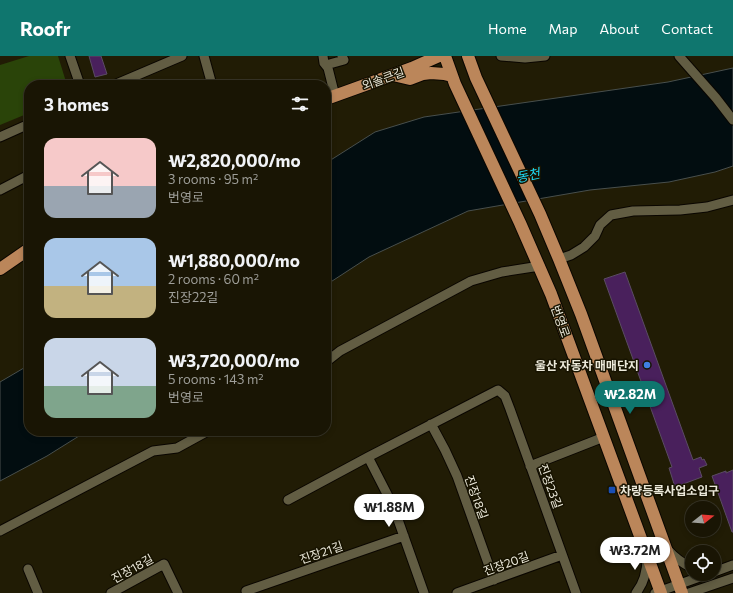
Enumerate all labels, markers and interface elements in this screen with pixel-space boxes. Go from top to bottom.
text: Roofr [20,17,71,40]
text: Home [488,20,527,37]
text: Map [549,20,577,37]
text: About [599,20,639,37]
text: Contact [661,20,713,37]
street label: 외솔큰길 [360,64,406,92]
icon: filters [289,93,311,115]
text: 3 homes [44,94,109,115]
text: ₩2,820,000/mo [168,150,301,171]
icon: home [76,154,124,202]
water label: 동천 [515,164,542,185]
text: 3 rooms · 95 m² [168,171,258,187]
text: 번영로 [168,189,204,205]
text: ₩1,880,000/mo [168,250,300,271]
icon: home [76,254,124,302]
text: 2 rooms · 60 m² [168,271,259,287]
text: 진장22길 [168,289,218,305]
street label: 번영로 [549,303,573,339]
text: ₩3,720,000/mo [168,350,300,371]
icon: home [76,354,124,402]
place label: 울산 자동차 매매단지 [535,358,639,372]
marker: 울산 자동차 매매단지 [642,360,652,370]
text: 5 rooms · 143 m² [168,371,264,387]
pin: ₩2.82M [597,381,663,415]
text: ₩2.82M [604,386,656,402]
text: 번영로 [168,389,204,405]
street label: 진장23길 [536,462,566,510]
street label: 진장18길 [463,473,491,521]
place label: 차량등록사업소입구 [620,483,719,497]
marker: 차량등록사업소입구 [607,485,617,495]
pin: ₩1.88M [356,494,422,528]
text: ₩1.88M [363,499,415,515]
north arrow [685,501,721,537]
map controls [685,501,721,581]
pin: ₩3.72M [602,537,668,571]
street label: 진장21길 [297,538,345,566]
text: ₩3.72M [609,542,661,558]
button: locate [685,545,721,581]
street label: 진장20길 [481,548,531,578]
street label: 진장18길 [109,551,155,585]

